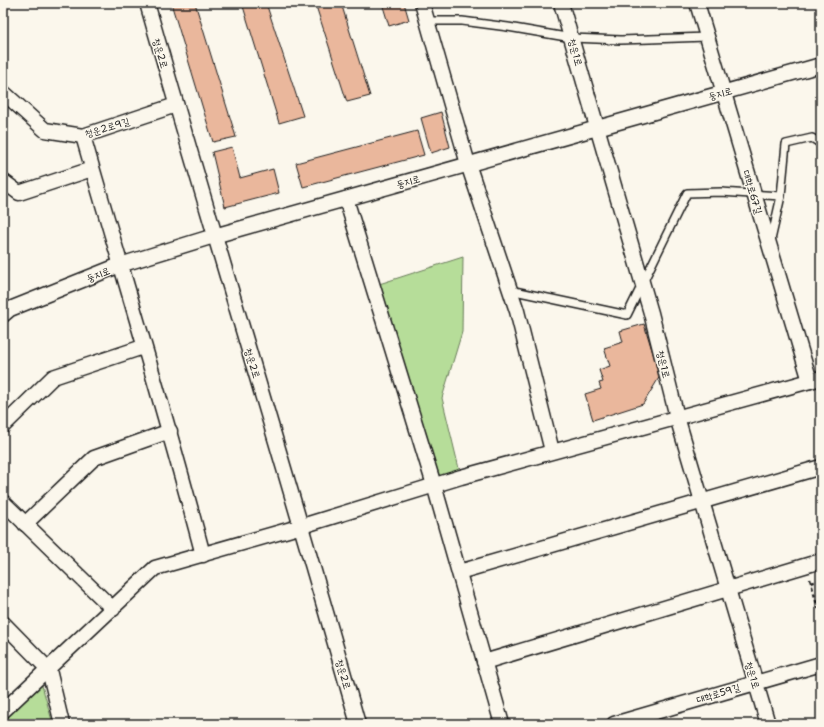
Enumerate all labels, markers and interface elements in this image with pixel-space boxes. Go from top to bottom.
street label: 청운2로 [150,36,171,70]
street label: 청운1로 [565,37,586,68]
street label: 둥지로 [707,84,733,103]
street label: 청운2로9길 [83,115,131,140]
street label: 대학로67길 [740,169,765,216]
street label: 둥지로 [395,172,422,191]
street label: 둥지로 [85,264,112,285]
street label: 청운2로 [242,346,263,380]
street label: 청운1로 [654,349,673,379]
street label: 청운2로 [333,657,354,691]
street label: 청운1로 [742,660,763,691]
street label: 대학로59길 [695,681,741,706]

